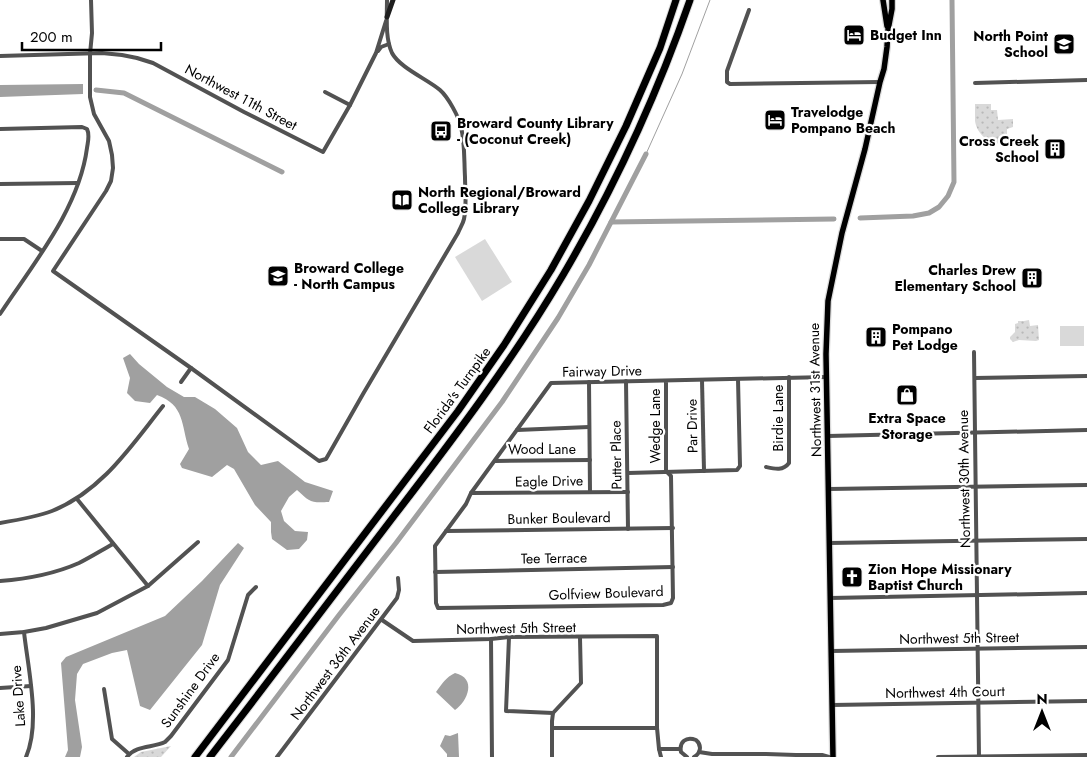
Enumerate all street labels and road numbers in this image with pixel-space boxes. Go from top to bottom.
street label: Northwest 11th Street [181,59,301,135]
street label: Northwest 31st Avenue [804,323,826,457]
street label: Florida's Turnpike [419,343,495,437]
street label: Fairway Drive [562,360,642,382]
street label: Birdie Lane [768,385,788,451]
street label: Wedge Lane [645,389,665,463]
street label: Par Drive [682,399,702,453]
street label: Northwest 30th Avenue [953,410,975,548]
street label: Putter Place [605,420,627,490]
street label: Wood Lane [508,439,576,459]
street label: Eagle Drive [515,470,583,492]
street label: Bunker Boulevard [507,507,611,529]
street label: Tee Terrace [521,547,587,569]
street label: Golfview Boulevard [548,581,664,605]
street label: Northwest 36th Avenue [286,602,384,724]
street label: Northwest 5th Street [456,617,577,639]
street label: Northwest 5th Street [899,627,1020,649]
street label: Sunshine Drive [156,648,224,732]
street label: Lake Drive [6,665,30,727]
street label: Northwest 4th Court [885,681,1006,703]

